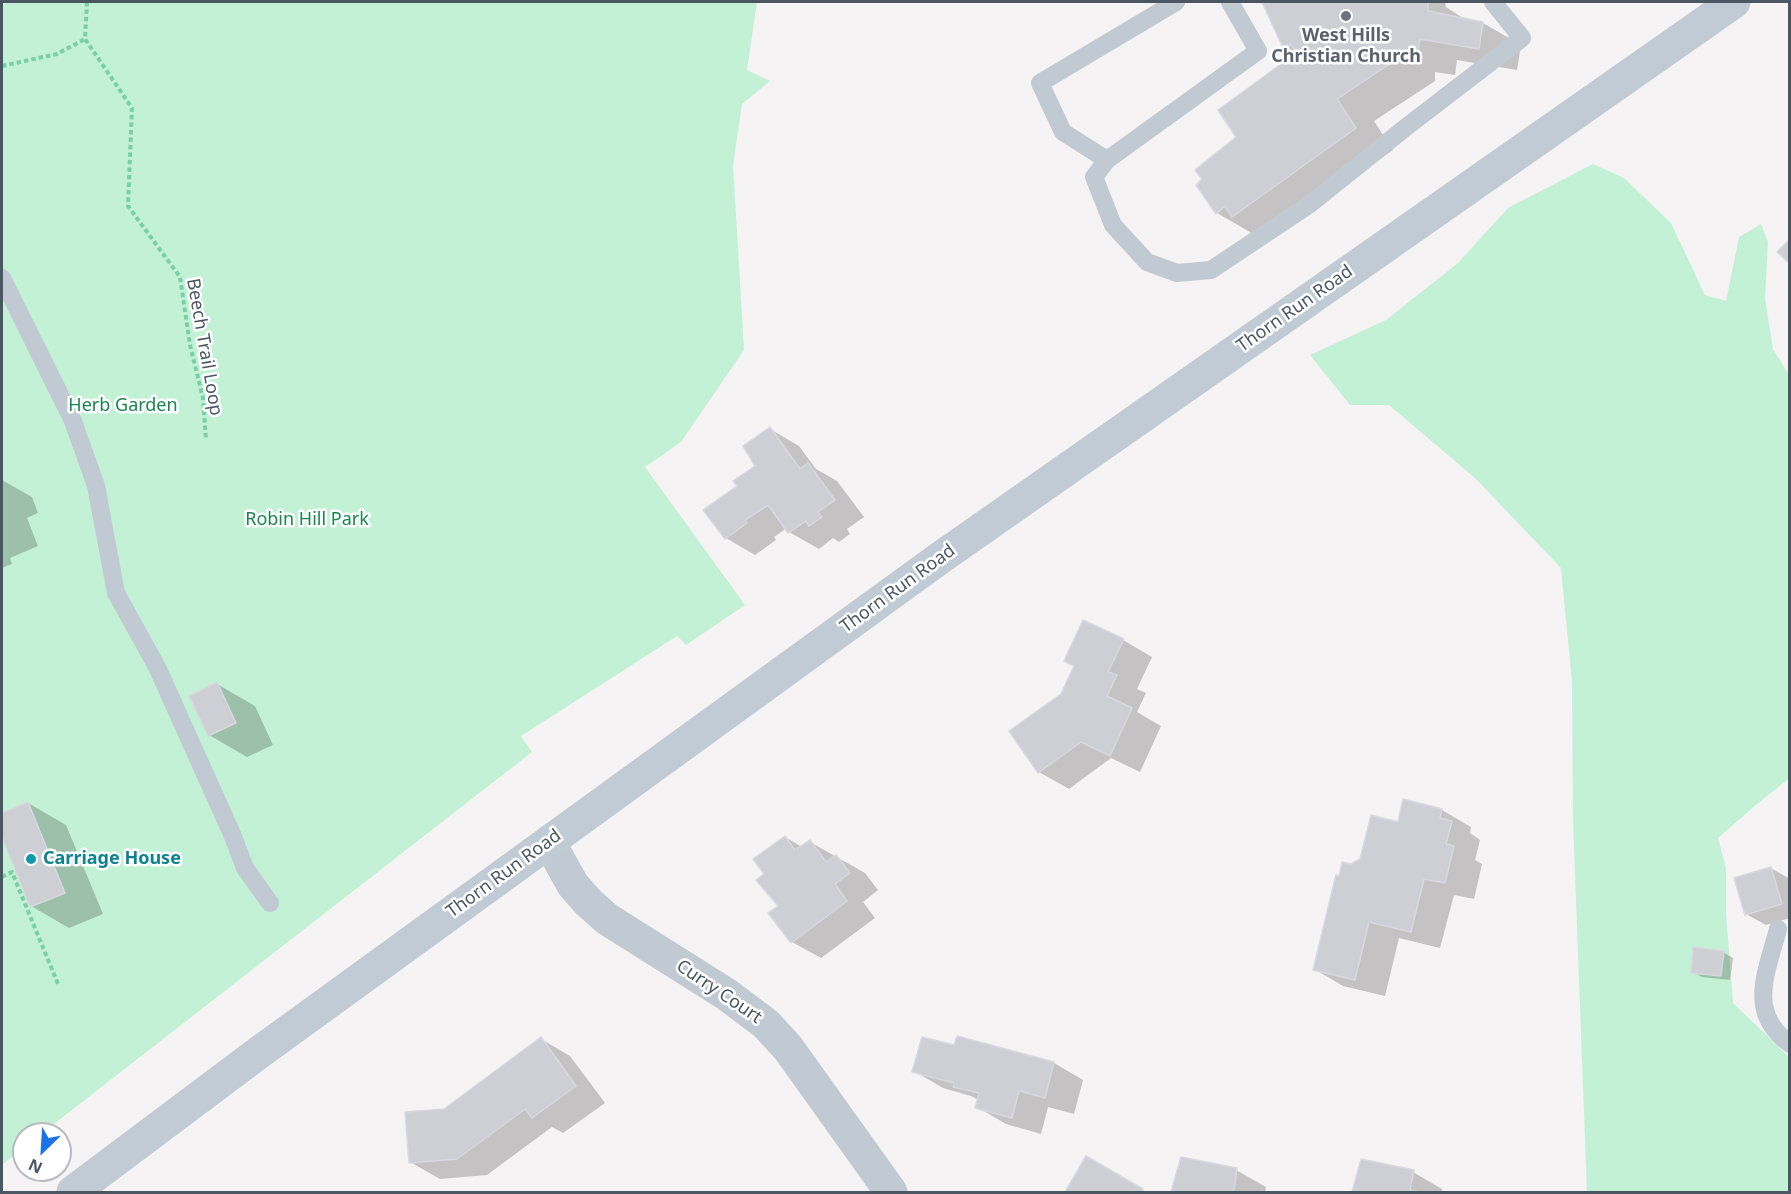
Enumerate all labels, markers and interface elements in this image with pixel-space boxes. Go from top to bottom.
marker: West Hills Christian Church [1339,9,1353,23]
place label: West Hills Christian Church [1271,25,1421,68]
street label: Thorn Run Road [1233,261,1357,357]
street label: Beech Trail Loop [181,277,227,417]
park label: Herb Garden [68,395,178,417]
park label: Robin Hill Park [245,509,369,531]
street label: Thorn Run Road [836,540,960,638]
street label: Thorn Run Road [442,825,566,923]
place label: Carriage House [43,848,181,870]
marker: Carriage House [24,852,38,866]
street label: Curry Court [672,955,766,1029]
north arrow [12,1122,72,1182]
text: N [25,1154,46,1179]

